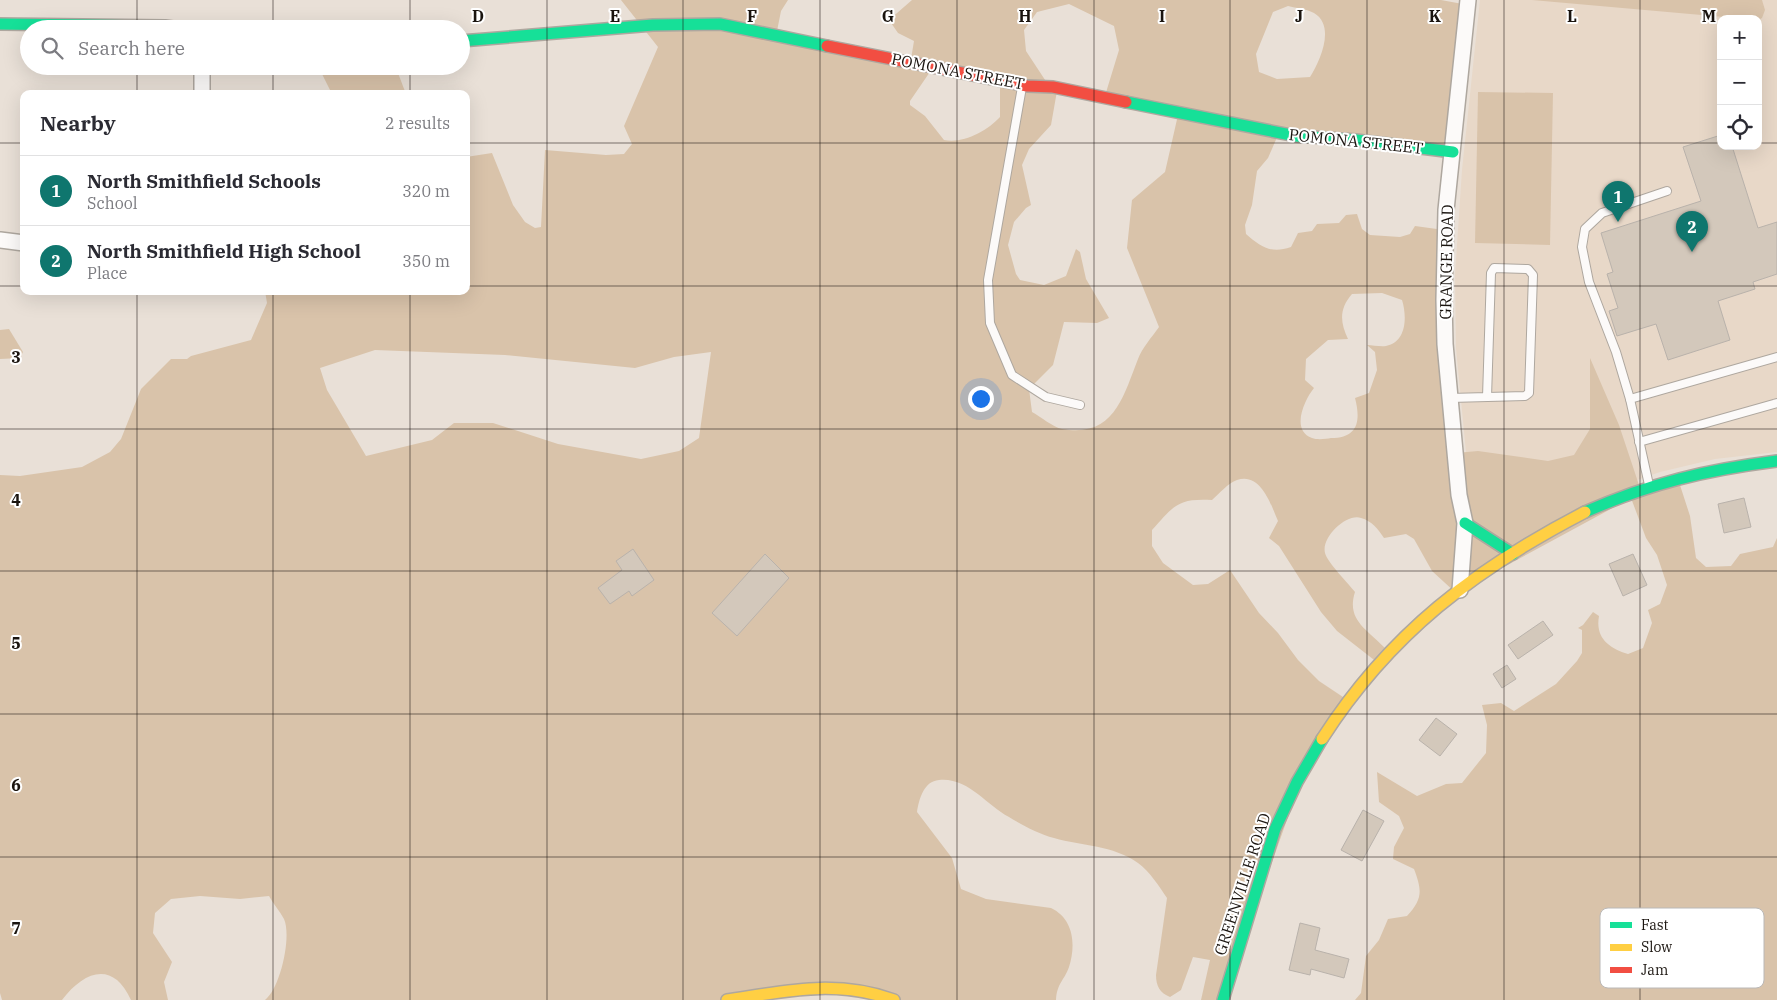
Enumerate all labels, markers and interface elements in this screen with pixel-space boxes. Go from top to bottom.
text: D [472,6,484,26]
text: E [610,6,620,26]
text: F [747,6,757,26]
text: G [882,6,894,26]
text: H [1019,6,1032,26]
text: I [1159,6,1165,26]
text: J [1295,6,1303,26]
text: K [1429,6,1442,26]
text: L [1567,6,1577,26]
text: M [1702,6,1716,26]
map controls [1717,15,1762,150]
button: + [1717,15,1762,60]
search box [20,20,470,75]
icon: search [38,34,66,62]
text: Search here [78,36,185,60]
street label: POMONA STREET [890,48,1026,94]
button: − [1717,60,1762,105]
button: locate [1717,105,1762,150]
text: Nearby [40,109,116,137]
text: 2 results [385,113,450,133]
street label: POMONA STREET [1288,124,1424,158]
text: North Smithfield Schools [87,169,321,193]
text: 1 [51,181,61,201]
text: 320 m [402,181,450,201]
pin: 1 [1602,181,1634,222]
text: School [87,193,138,213]
street label: GRANGE ROAD [1435,204,1457,320]
pin: 2 [1676,211,1708,252]
text: North Smithfield High School [87,239,361,263]
text: 2 [51,251,61,271]
text: 350 m [402,251,450,271]
text: Place [87,263,127,283]
text: 3 [11,347,21,367]
your location [968,386,994,412]
text: 4 [11,490,21,510]
text: 5 [11,633,21,653]
text: 6 [11,775,21,795]
street label: GREENVILLE ROAD [1210,810,1274,958]
legend [1600,908,1764,988]
text: Fast [1641,916,1669,934]
text: 7 [11,918,21,938]
text: Slow [1641,938,1672,956]
text: Jam [1641,961,1668,979]

